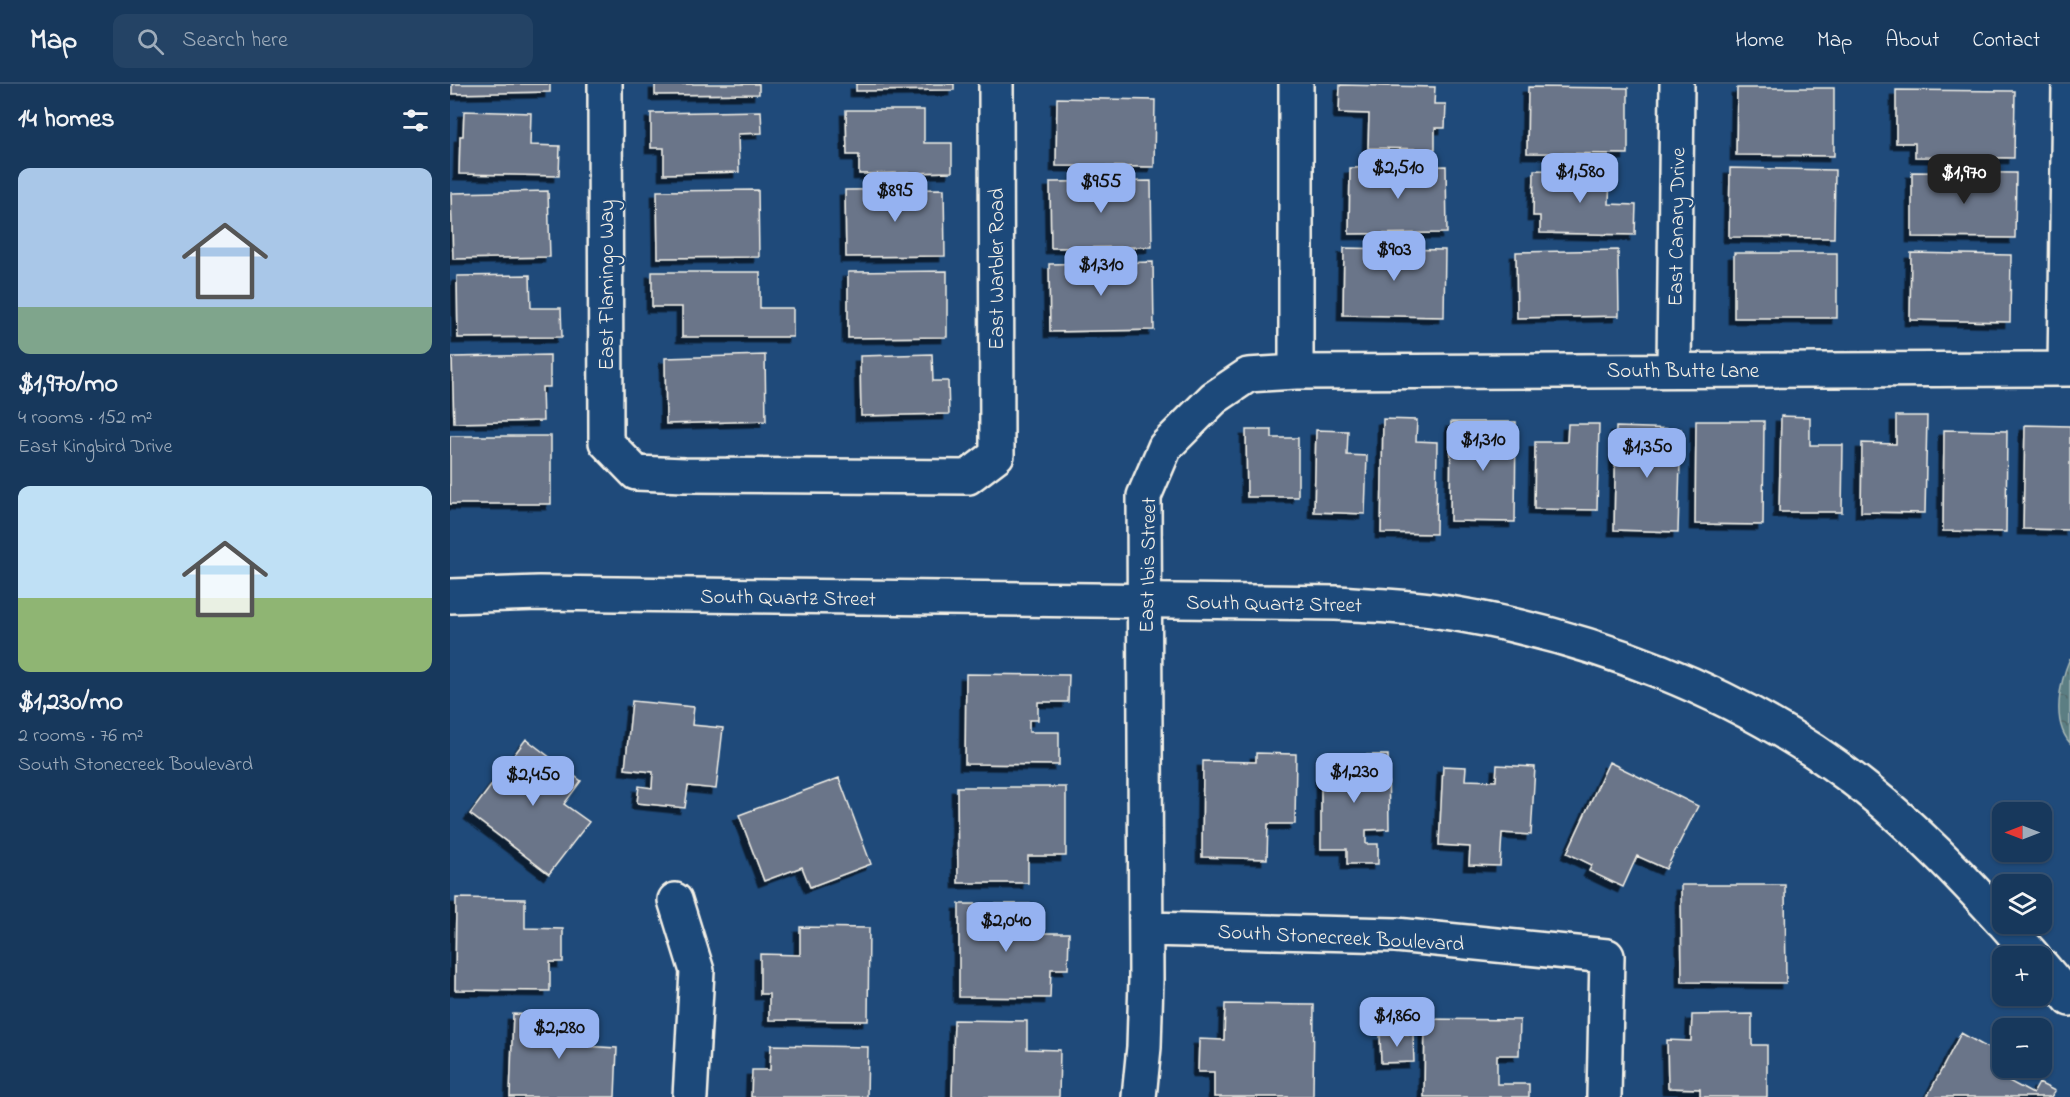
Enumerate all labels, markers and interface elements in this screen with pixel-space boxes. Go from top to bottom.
search box [113,14,533,68]
text: Map [30,21,77,62]
icon: search [134,25,167,58]
text: Search here [182,25,288,57]
text: Home [1735,26,1784,56]
text: Map [1817,26,1852,56]
text: About [1885,26,1939,56]
text: Contact [1972,26,2040,56]
text: 14 homes [18,101,114,139]
icon: filters [399,104,432,137]
street label: East Canary Drive [1662,147,1696,307]
pin: $2,510 [1349,149,1447,200]
pin: $1,580 [1531,153,1629,204]
text: $2,510 [1372,154,1424,183]
pin: $1,970 [1915,154,2013,205]
text: $1,580 [1555,158,1605,187]
text: $1,970 [1942,159,1986,188]
pin: $955 [1065,163,1137,214]
text: $955 [1081,168,1122,197]
pin: $895 [859,172,931,223]
text: $895 [876,177,914,206]
street label: East Warbler Road [983,188,1013,350]
street label: East Flamingo Way [593,200,625,370]
icon: home [171,207,279,315]
pin: $903 [1358,231,1430,282]
text: $903 [1376,236,1412,265]
pin: $1,310 [1052,246,1150,297]
text: $1,310 [1078,251,1124,280]
street label: South Butte Lane [1607,357,1760,387]
text: $1,970/mo [18,366,118,404]
text: 4 rooms · 152 m² [18,404,152,433]
pin: $1,310 [1434,421,1532,472]
text: $1,310 [1460,426,1506,455]
pin: $1,350 [1598,428,1696,479]
text: East Kingbird Drive [18,433,173,462]
text: $1,350 [1622,433,1672,462]
street label: East Ibis Street [1133,497,1165,633]
icon: home [171,525,279,633]
street label: South Quartz Street [700,582,876,616]
street label: South Quartz Street [1186,588,1362,622]
text: $1,230/mo [18,684,123,722]
text: 2 rooms · 76 m² [18,722,143,751]
text: South Stonecreek Boulevard [18,751,253,780]
pin: $1,230 [1305,753,1403,804]
pin: $2,450 [484,756,582,807]
text: $1,230 [1330,758,1378,787]
text: $2,450 [506,761,560,790]
north arrow [1992,802,2052,862]
map controls [1992,802,2052,1078]
button: layers [1992,874,2052,934]
pin: $2,040 [957,902,1055,953]
text: $2,040 [981,907,1032,936]
street label: South Stonecreek Boulevard [1217,918,1465,960]
button: + [1992,946,2052,1006]
pin: $1,860 [1348,997,1446,1048]
text: $1,860 [1374,1002,1420,1031]
pin: $2,280 [510,1009,608,1060]
text: $2,280 [533,1014,585,1043]
button: − [1992,1018,2052,1078]

